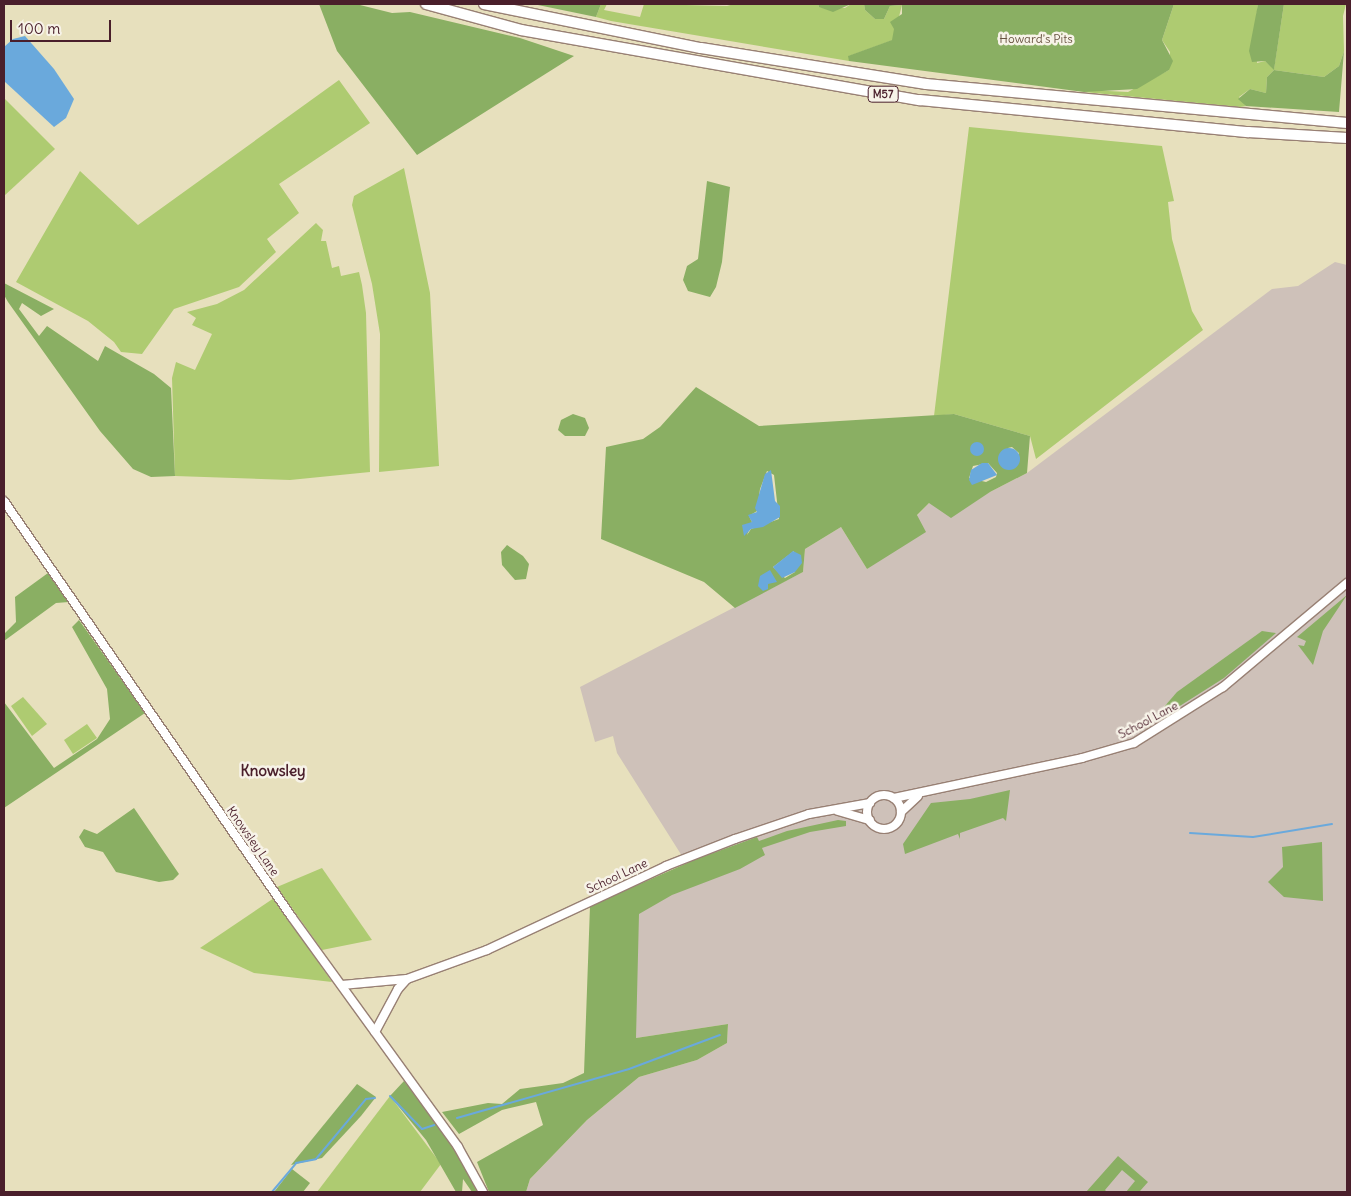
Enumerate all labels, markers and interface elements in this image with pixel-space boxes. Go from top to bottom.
scale bar [12,10,114,42]
text: 100 m [18,19,60,38]
park label: Howard's Pits [999,32,1073,46]
road number: M57 [867,86,899,102]
street label: School Lane [1116,698,1180,742]
district label: Knowsley [241,762,305,780]
street label: Knowsley Lane [224,803,282,879]
street label: School Lane [584,856,650,896]

